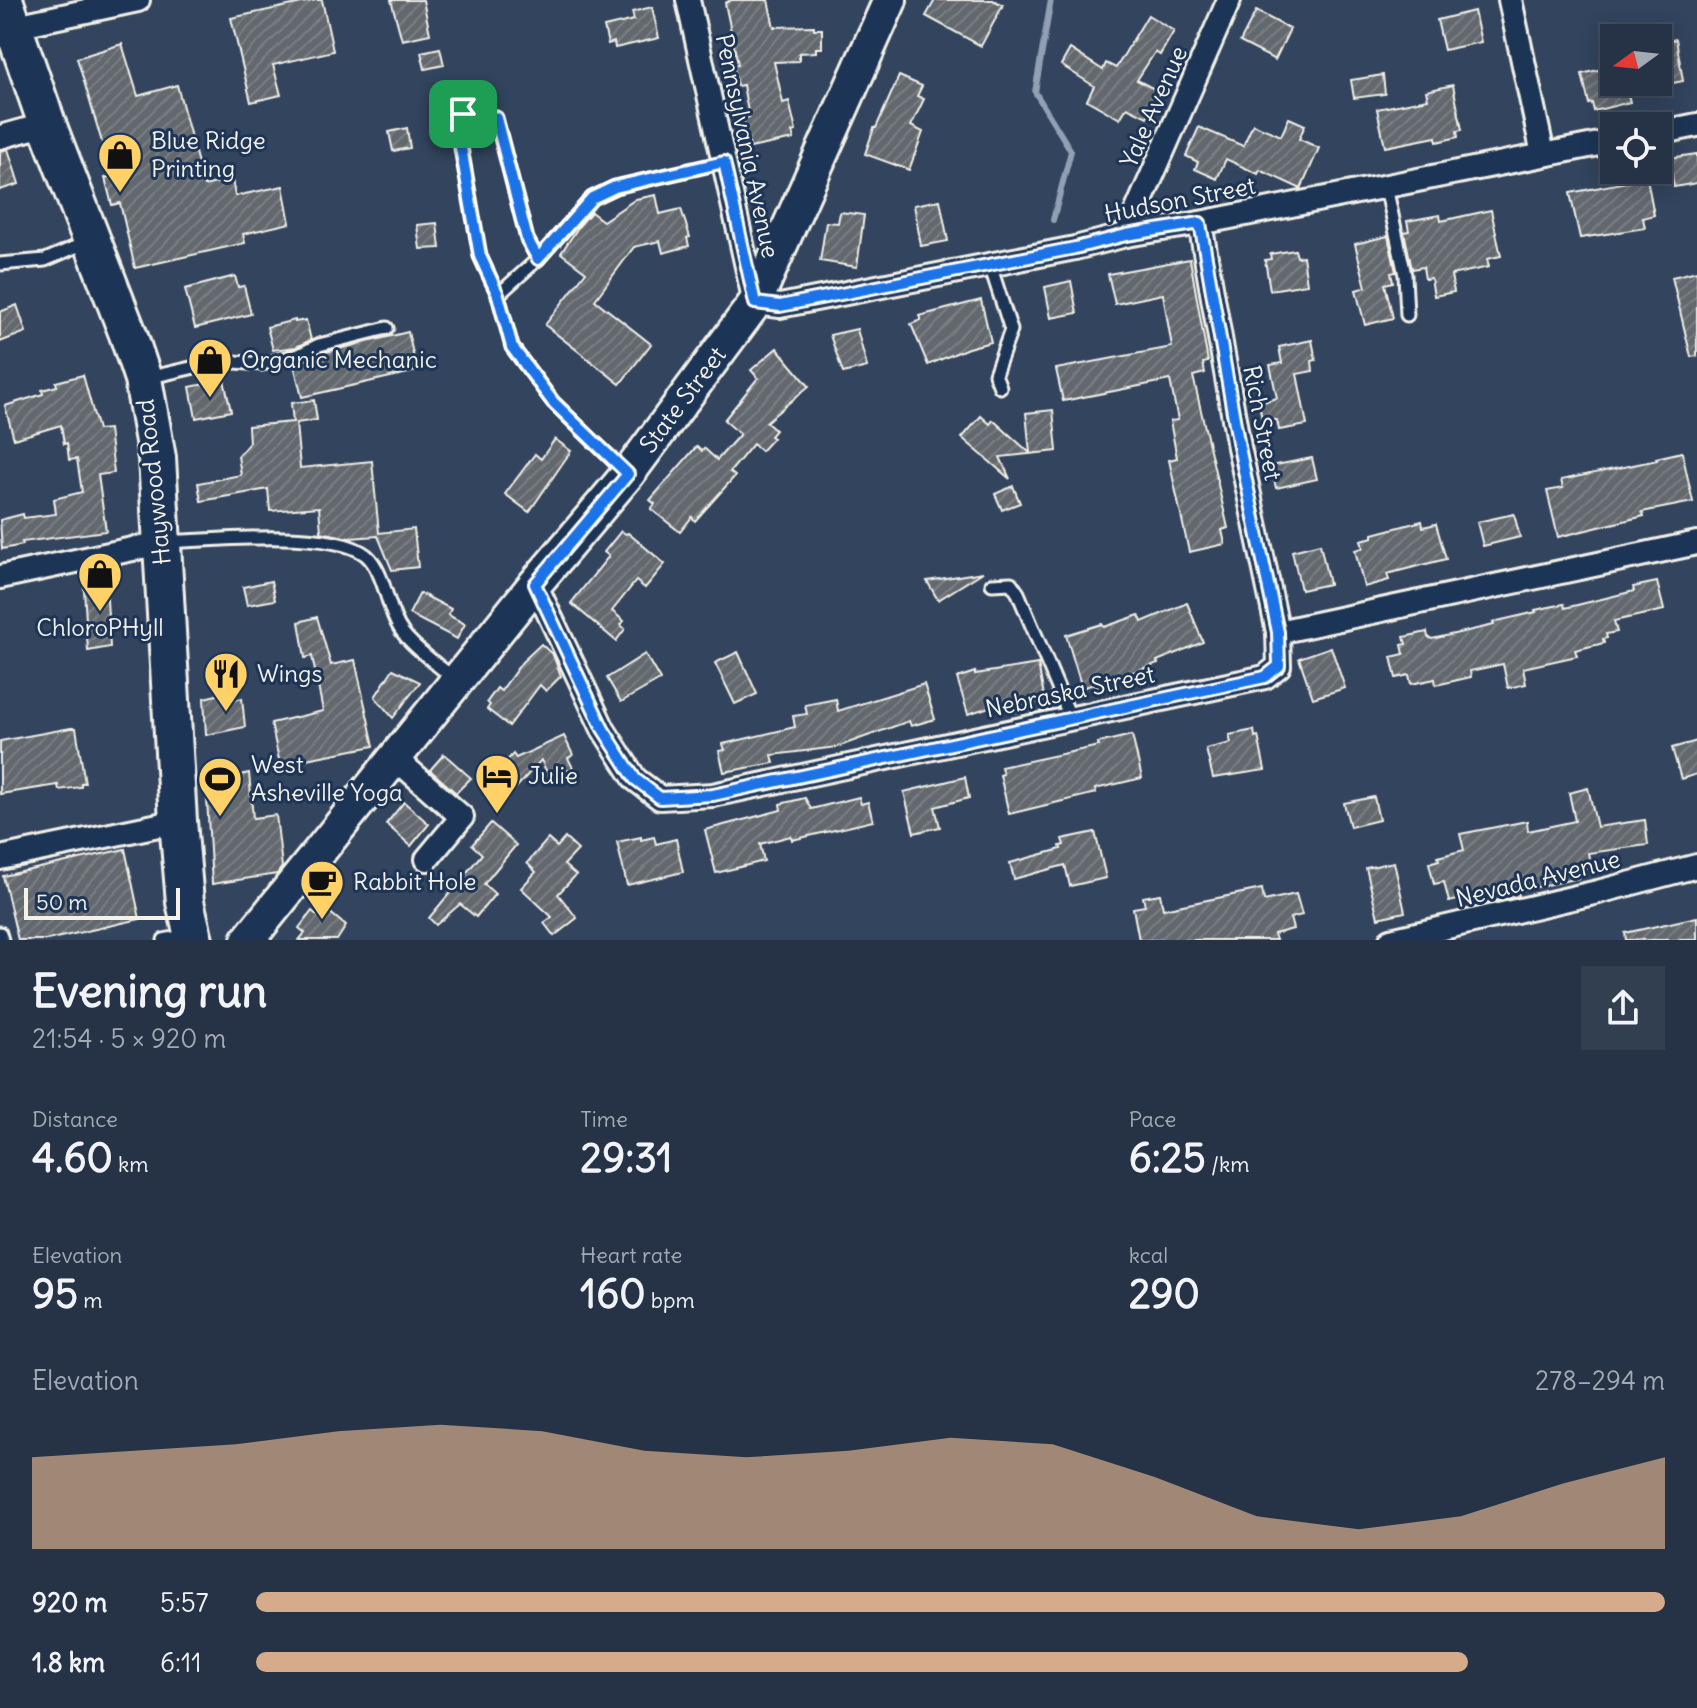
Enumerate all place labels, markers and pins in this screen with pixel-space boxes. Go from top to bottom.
pin [429,80,497,148]
place label: Blue Ridge Printing [151,125,266,183]
shop icon: Blue Ridge Printing [96,131,144,194]
shop icon: Organic Mechanic [186,336,234,399]
place label: Organic Mechanic [241,344,437,374]
shop icon: ChloroPHyll [76,550,124,613]
place label: ChloroPHyll [36,612,164,642]
restaurant icon: Wings [202,650,250,713]
place label: Wings [257,658,322,688]
place label: West Asheville Yoga [251,749,403,807]
hotel icon: Julie [473,752,521,815]
sports icon: West Asheville Yoga [196,755,244,818]
place label: Julie [528,760,578,790]
cafe icon: Rabbit Hole [298,858,346,921]
place label: Rabbit Hole [353,866,477,896]

